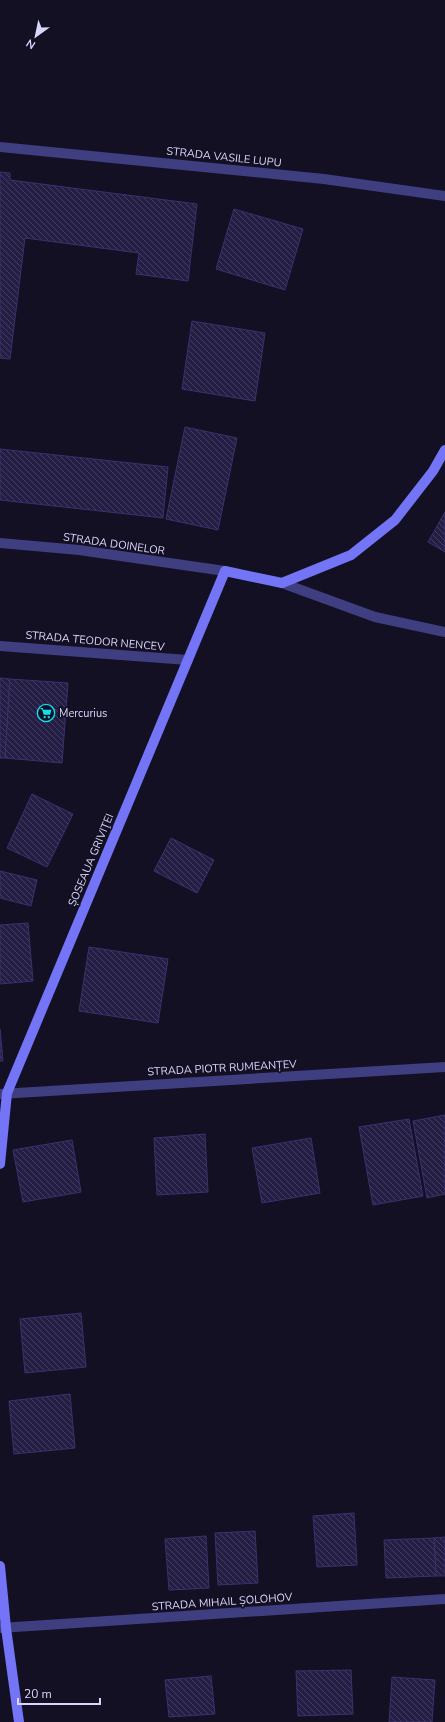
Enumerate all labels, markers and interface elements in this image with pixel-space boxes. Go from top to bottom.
north arrow [16,16,56,56]
text: N [23,35,38,52]
street label: STRADA VASILE LUPU [166,143,282,171]
street label: STRADA DOINELOR [62,529,167,559]
street label: STRADA TEODOR NENCEV [25,627,166,655]
supermarket icon: Mercurius [36,703,56,723]
place label: Mercurius [59,706,107,721]
street label: ȘOSEAUA GRIVIŢEI [65,811,117,909]
street label: STRADA PIOTR RUMEANȚEV [147,1057,298,1079]
street label: STRADA MIHAIL ȘOLOHOV [151,1590,293,1614]
scale bar [18,1680,100,1706]
text: 20 m [24,1686,52,1702]

